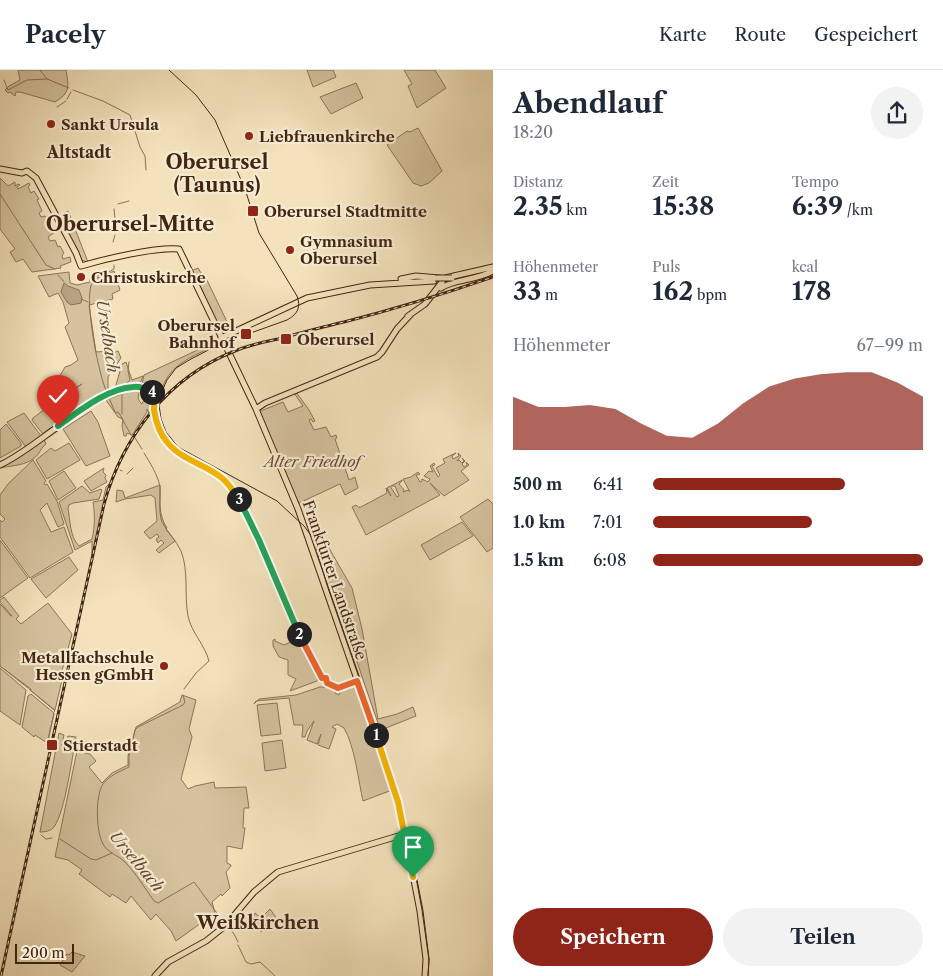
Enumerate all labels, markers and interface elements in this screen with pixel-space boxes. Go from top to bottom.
text: Pacely [25,20,105,49]
text: Karte [659,24,707,46]
text: Route [735,24,786,46]
text: Gespeichert [814,24,918,46]
text: Abendlauf [513,86,664,120]
button: share [871,87,923,139]
place label: Sankt Ursula [61,115,159,134]
marker: Sankt Ursula [45,118,57,130]
text: 18:20 [513,122,553,142]
place label: Liebfrauenkirche [259,127,395,146]
marker: Liebfrauenkirche [243,130,255,142]
district label: Altstadt [46,142,112,162]
district label: Oberursel (Taunus) [165,150,269,197]
text: Distanz [513,173,563,191]
text: Zeit [652,173,679,191]
text: Tempo [792,173,839,191]
text: 2.35 [513,191,563,222]
text: 15:38 [652,191,714,222]
text: 6:39 [792,191,843,222]
text: km [563,201,587,219]
text: /km [843,201,873,219]
place label: Oberursel Stadtmitte [264,202,427,221]
marker: Oberursel Stadtmitte [246,204,260,218]
district label: Oberursel-Mitte [46,212,214,236]
place label: Gymnasium Oberursel [300,232,393,268]
marker: Gymnasium Oberursel [284,244,296,256]
text: Höhenmeter [513,258,598,276]
text: Puls [652,258,680,276]
text: kcal [792,258,818,276]
place label: Christuskirche [91,268,206,287]
marker: Christuskirche [75,271,87,283]
text: 33 [513,276,541,307]
text: 162 [652,276,693,307]
text: 178 [792,276,831,307]
text: m [541,286,558,304]
text: bpm [693,286,727,304]
water label: Urselbach [92,298,124,374]
place label: Oberursel Bahnhof [158,316,238,352]
marker: Oberursel Bahnhof [239,327,253,341]
place label: Oberursel [297,330,374,349]
marker: Oberursel [279,332,293,346]
text: Höhenmeter [513,335,610,355]
text: 67–99 m [857,335,923,355]
pin [37,375,79,426]
pin: 4 [140,380,164,404]
icon: check [44,382,72,410]
text: 4 [148,383,157,401]
park label: Alter Friedhof [262,452,365,471]
text: 500 m [513,474,562,494]
text: 6:41 [593,474,623,494]
pin: 3 [226,486,252,512]
text: 3 [236,490,243,508]
street label: Frankfurter Landstraße [299,498,371,662]
text: 1.0 km [513,512,565,532]
text: 7:01 [593,512,622,532]
text: 1.5 km [513,550,564,570]
text: 6:08 [593,550,626,570]
pin: 2 [286,622,312,646]
text: 2 [295,625,304,643]
place label: Metallfachschule Hessen gGmbH [21,648,154,684]
marker: Metallfachschule Hessen gGmbH [158,660,170,672]
pin: 1 [364,722,388,748]
text: 1 [373,726,380,744]
place label: Stierstadt [63,736,138,755]
marker: Stierstadt [45,738,59,752]
water label: Urselbach [106,826,168,896]
pin [392,826,434,877]
icon: arrive [399,833,427,861]
button: Speichern [513,908,713,966]
button: Teilen [723,908,923,966]
district label: Weißkirchen [196,912,320,934]
scale bar [15,941,74,964]
text: 200 m [22,944,65,962]

